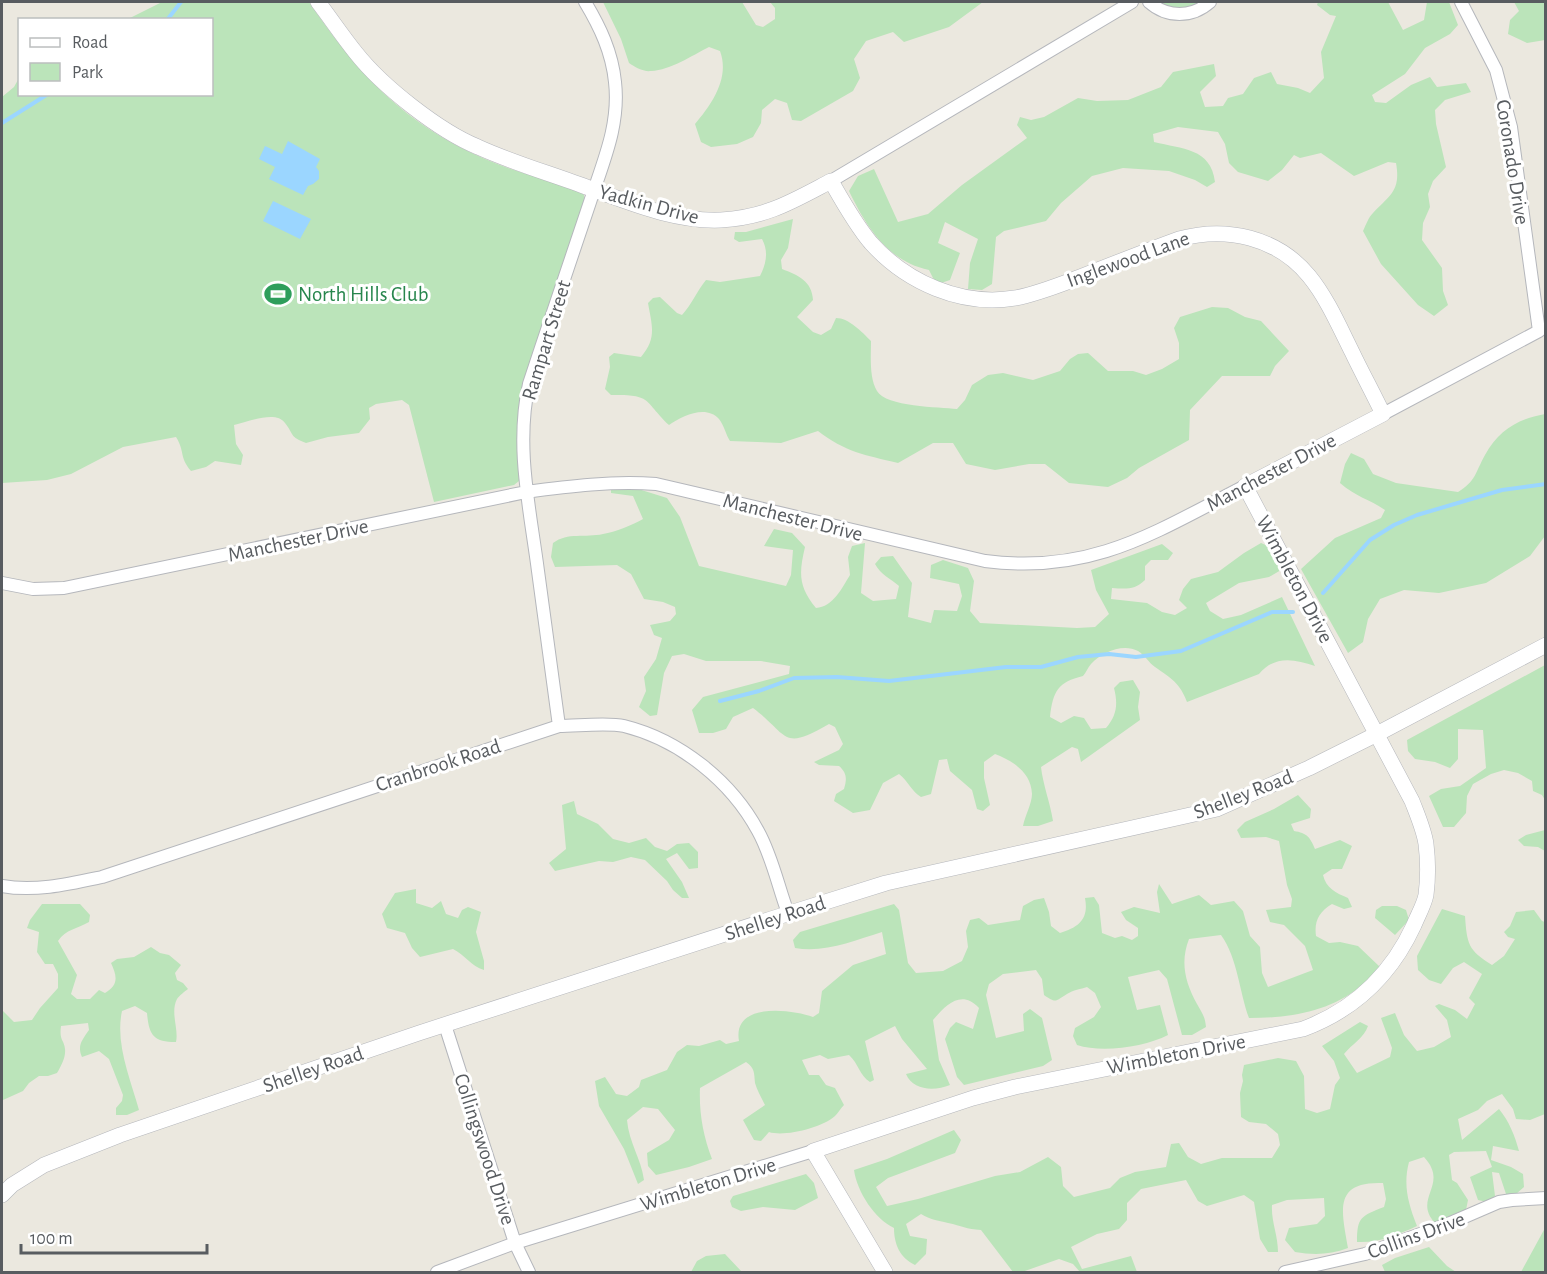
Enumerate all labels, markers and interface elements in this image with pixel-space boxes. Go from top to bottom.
legend [18,18,213,96]
text: Road [72,34,108,52]
text: Park [72,64,104,82]
street label: Coronado Drive [1492,98,1533,226]
street label: Yadkin Drive [596,181,701,228]
street label: Inglewood Lane [1064,228,1192,291]
street label: Rampart Street [518,277,575,403]
sports icon: North Hills Club [263,279,293,309]
place label: North Hills Club [298,284,429,305]
street label: Manchester Drive [1203,430,1339,515]
street label: Manchester Drive [721,490,865,545]
street label: Wimbleton Drive [1252,512,1337,646]
street label: Manchester Drive [226,515,370,566]
street label: Cranbrook Road [373,735,503,796]
street label: Shelley Road [1191,766,1296,823]
street label: Shelley Road [722,892,828,945]
street label: Wimbleton Drive [1105,1031,1247,1078]
street label: Shelley Road [260,1042,366,1096]
street label: Collingswood Drive [450,1071,519,1227]
street label: Wimbleton Drive [638,1154,779,1215]
street label: Collins Drive [1365,1208,1468,1263]
scale bar [21,1217,207,1255]
text: 100 m [30,1230,73,1248]

